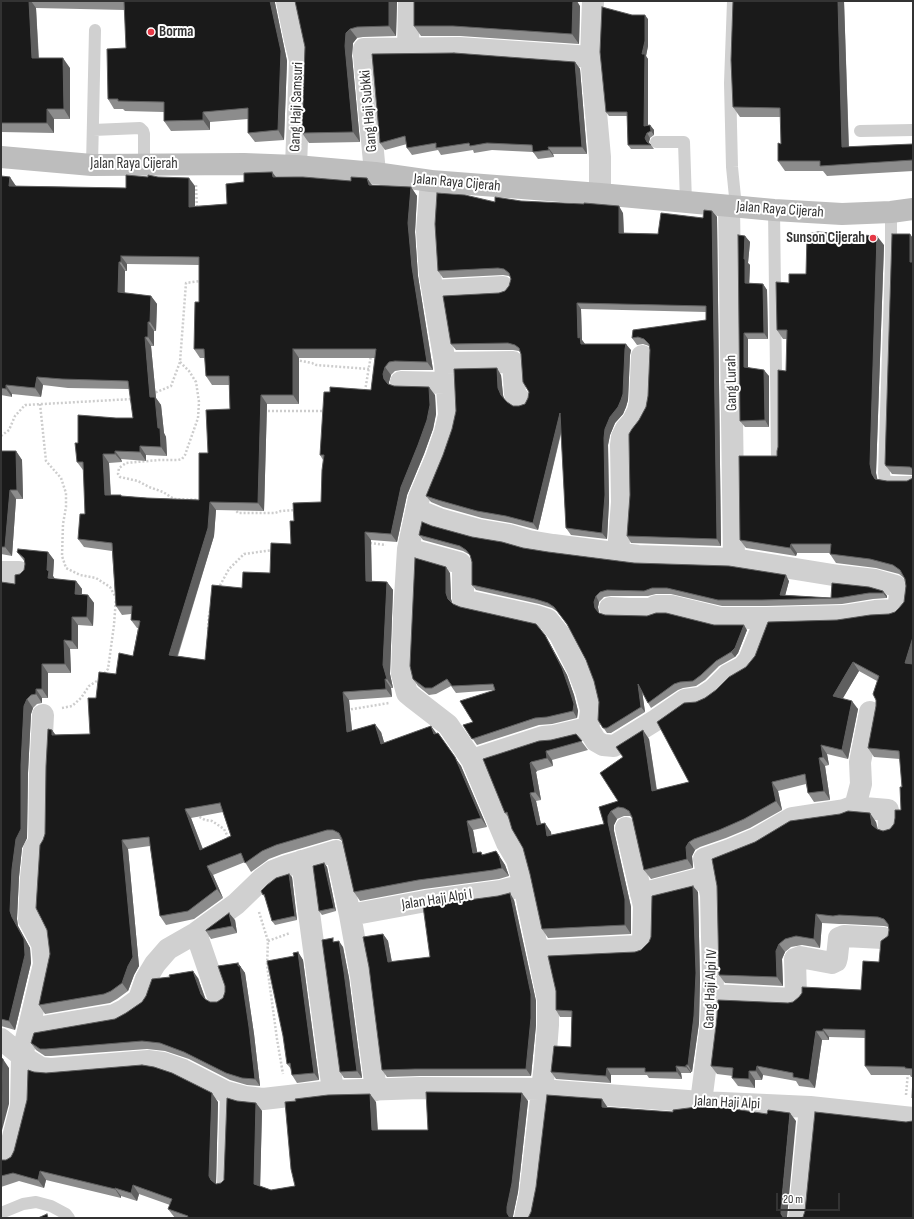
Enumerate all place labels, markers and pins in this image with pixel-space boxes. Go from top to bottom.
place label: Borma [159,23,193,41]
marker: Borma [146,27,156,37]
place label: Sunson Cijerah [786,229,865,247]
marker: Sunson Cijerah [868,233,878,243]

